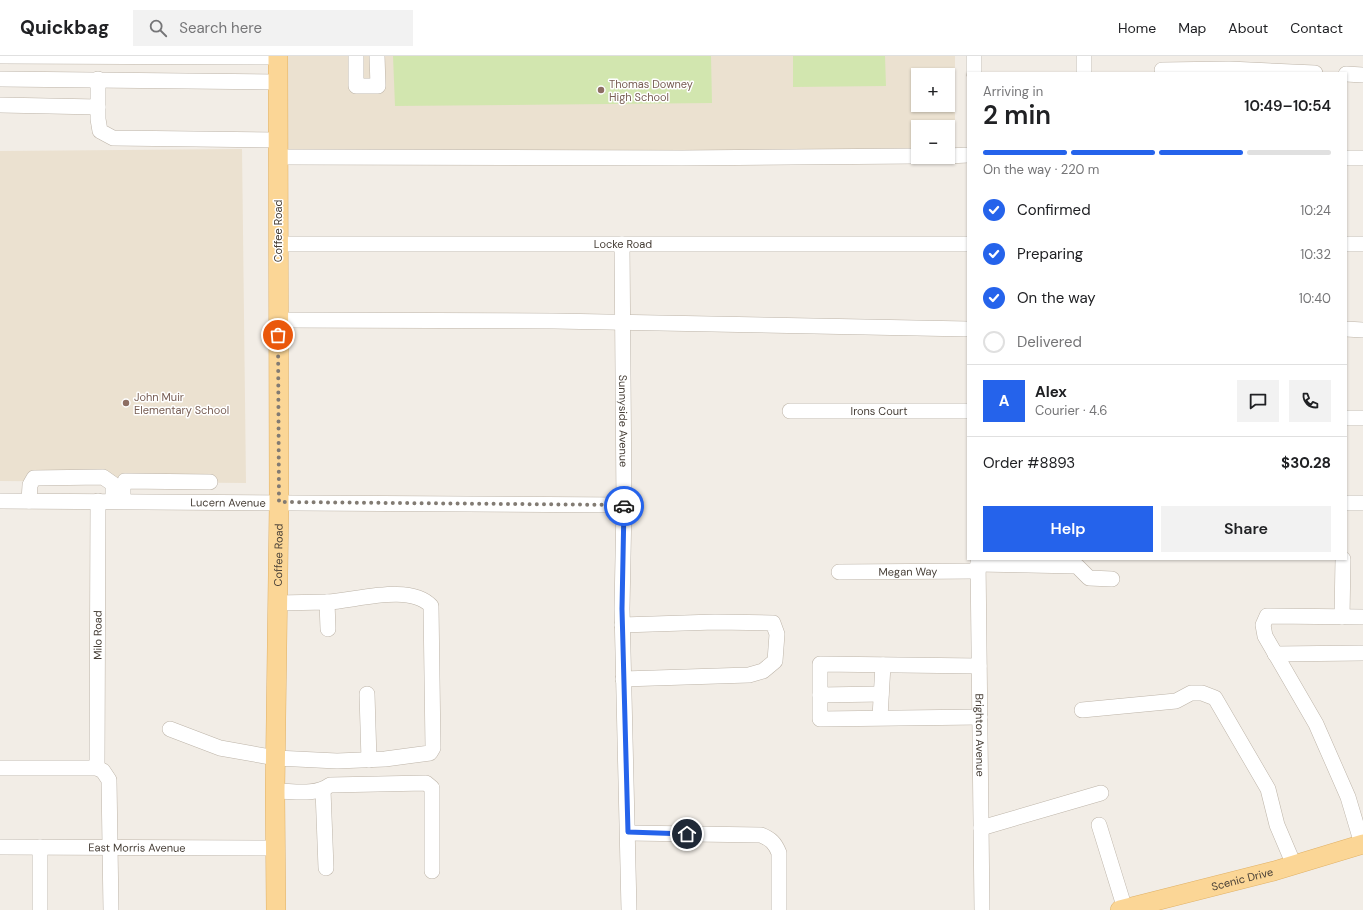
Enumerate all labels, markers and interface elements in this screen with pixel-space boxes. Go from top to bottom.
search box [133,10,413,46]
text: Quickbag [20,15,109,40]
icon: search [147,17,169,39]
text: Search here [179,18,262,38]
text: Home [1118,19,1156,37]
text: Map [1178,19,1206,37]
text: About [1228,19,1268,37]
text: Contact [1290,19,1343,37]
map controls [911,68,955,164]
button: + [911,68,955,112]
place label: Thomas Downey High School [609,77,693,104]
text: Arriving in [983,83,1043,100]
marker: Thomas Downey High School [596,85,606,95]
text: 10:49–10:54 [1244,96,1331,116]
text: 2 min [983,98,1051,132]
button: − [911,120,955,164]
text: On the way · 220 m [983,161,1099,178]
icon: check [983,199,1005,221]
street label: Coffee Road [271,200,285,262]
text: Confirmed [1017,200,1091,220]
text: 10:24 [1300,202,1331,219]
street label: Locke Road [594,237,652,251]
icon: check [983,243,1005,265]
text: Preparing [1017,244,1083,264]
text: 10:32 [1300,246,1331,263]
icon: check [983,287,1005,309]
text: On the way [1017,288,1096,308]
text: 10:40 [1299,290,1331,307]
pin [261,318,295,352]
icon: bag [267,324,289,346]
text: Delivered [1017,332,1082,352]
street label: Sunnyside Avenue [616,375,631,467]
button: chat [1237,380,1279,422]
button: phone [1289,380,1331,422]
text: Alex [1035,382,1067,402]
place label: John Muir Elementary School [134,390,229,417]
text: A [999,391,1009,411]
marker: John Muir Elementary School [121,398,131,408]
text: Courier · 4.6 [1035,402,1107,419]
street label: Irons Court [851,404,907,418]
text: Order #8893 [983,453,1075,473]
text: $30.28 [1281,453,1331,473]
courier [604,486,644,526]
street label: Lucern Avenue [190,495,266,510]
icon: car [613,495,635,517]
button: Help [983,506,1153,552]
button: Share [1161,506,1331,552]
street label: Coffee Road [271,523,286,587]
street label: Megan Way [878,564,938,579]
street label: Milo Road [90,610,105,660]
street label: Brighton Avenue [973,693,987,777]
pin [670,817,704,851]
icon: home [676,823,698,845]
street label: East Morris Avenue [88,840,186,855]
street label: Scenic Drive [1210,865,1275,894]

